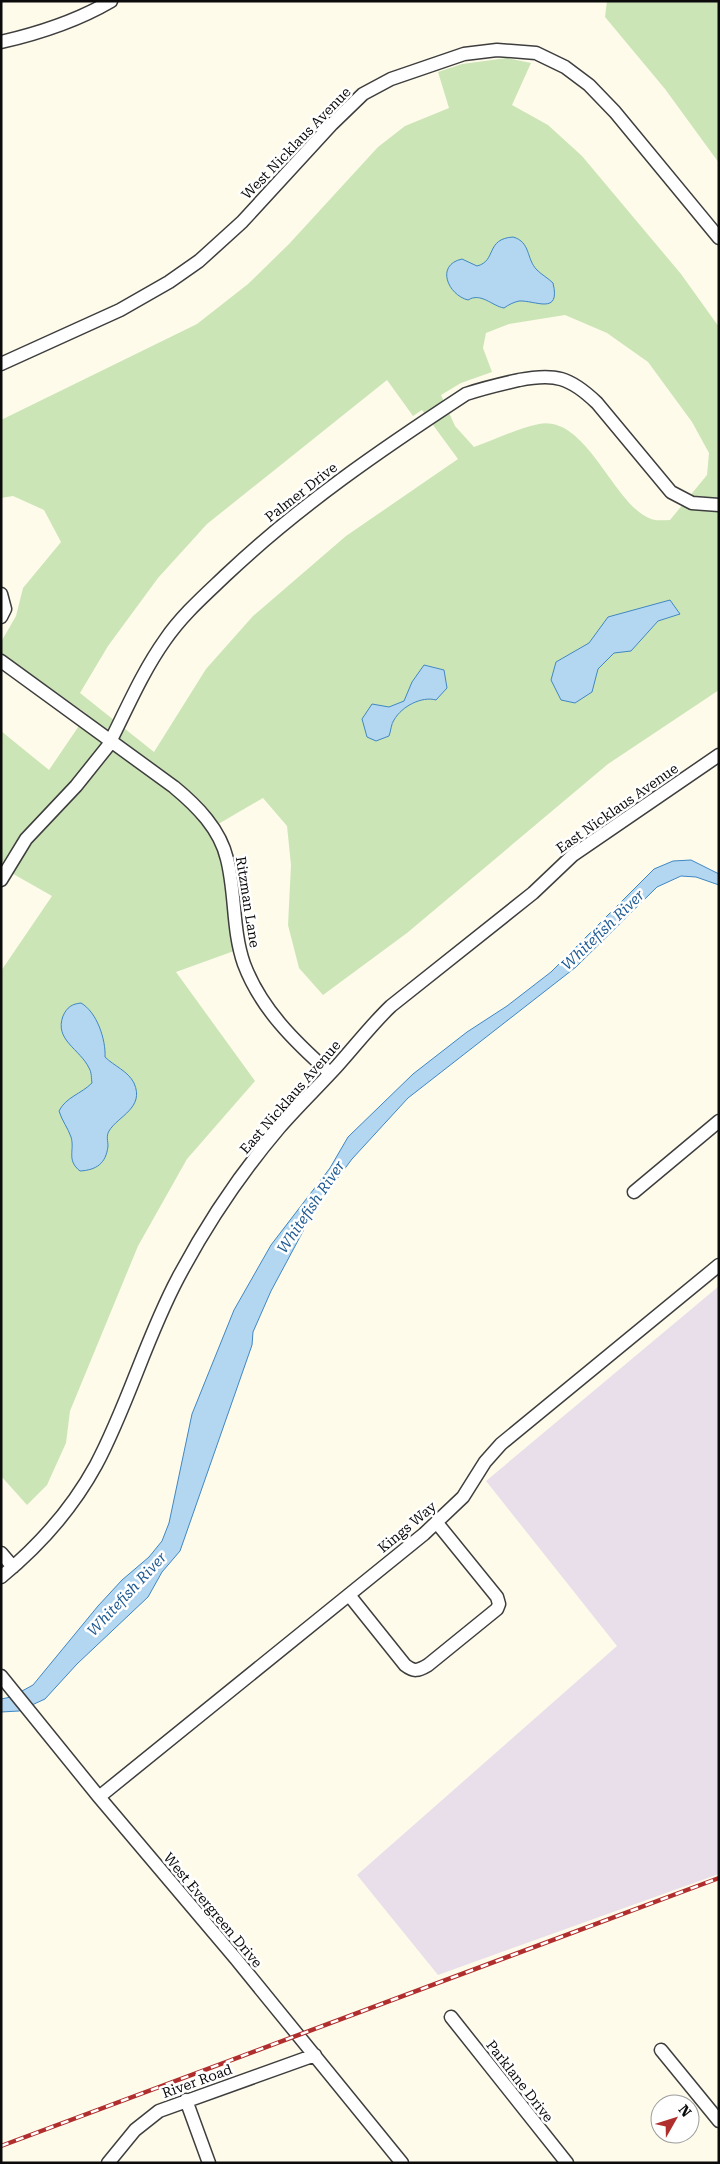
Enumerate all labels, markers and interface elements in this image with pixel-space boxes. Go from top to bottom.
street label: West Nicklaus Avenue [238,83,354,202]
street label: Palmer Drive [262,459,340,525]
street label: East Nicklaus Avenue [553,760,681,856]
street label: Ritzman Lane [233,855,263,949]
water label: Whitefish River [558,886,649,974]
street label: East Nicklaus Avenue [236,1037,344,1157]
water label: Whitefish River [273,1157,349,1257]
street label: Kings Way [375,1498,440,1556]
water label: Whitefish River [84,1548,171,1640]
street label: West Evergreen Drive [160,1849,266,1971]
street label: Parklane Drive [483,2037,557,2125]
street label: River Road [160,2061,234,2101]
north arrow [650,2094,700,2144]
text: N [675,2102,695,2120]

